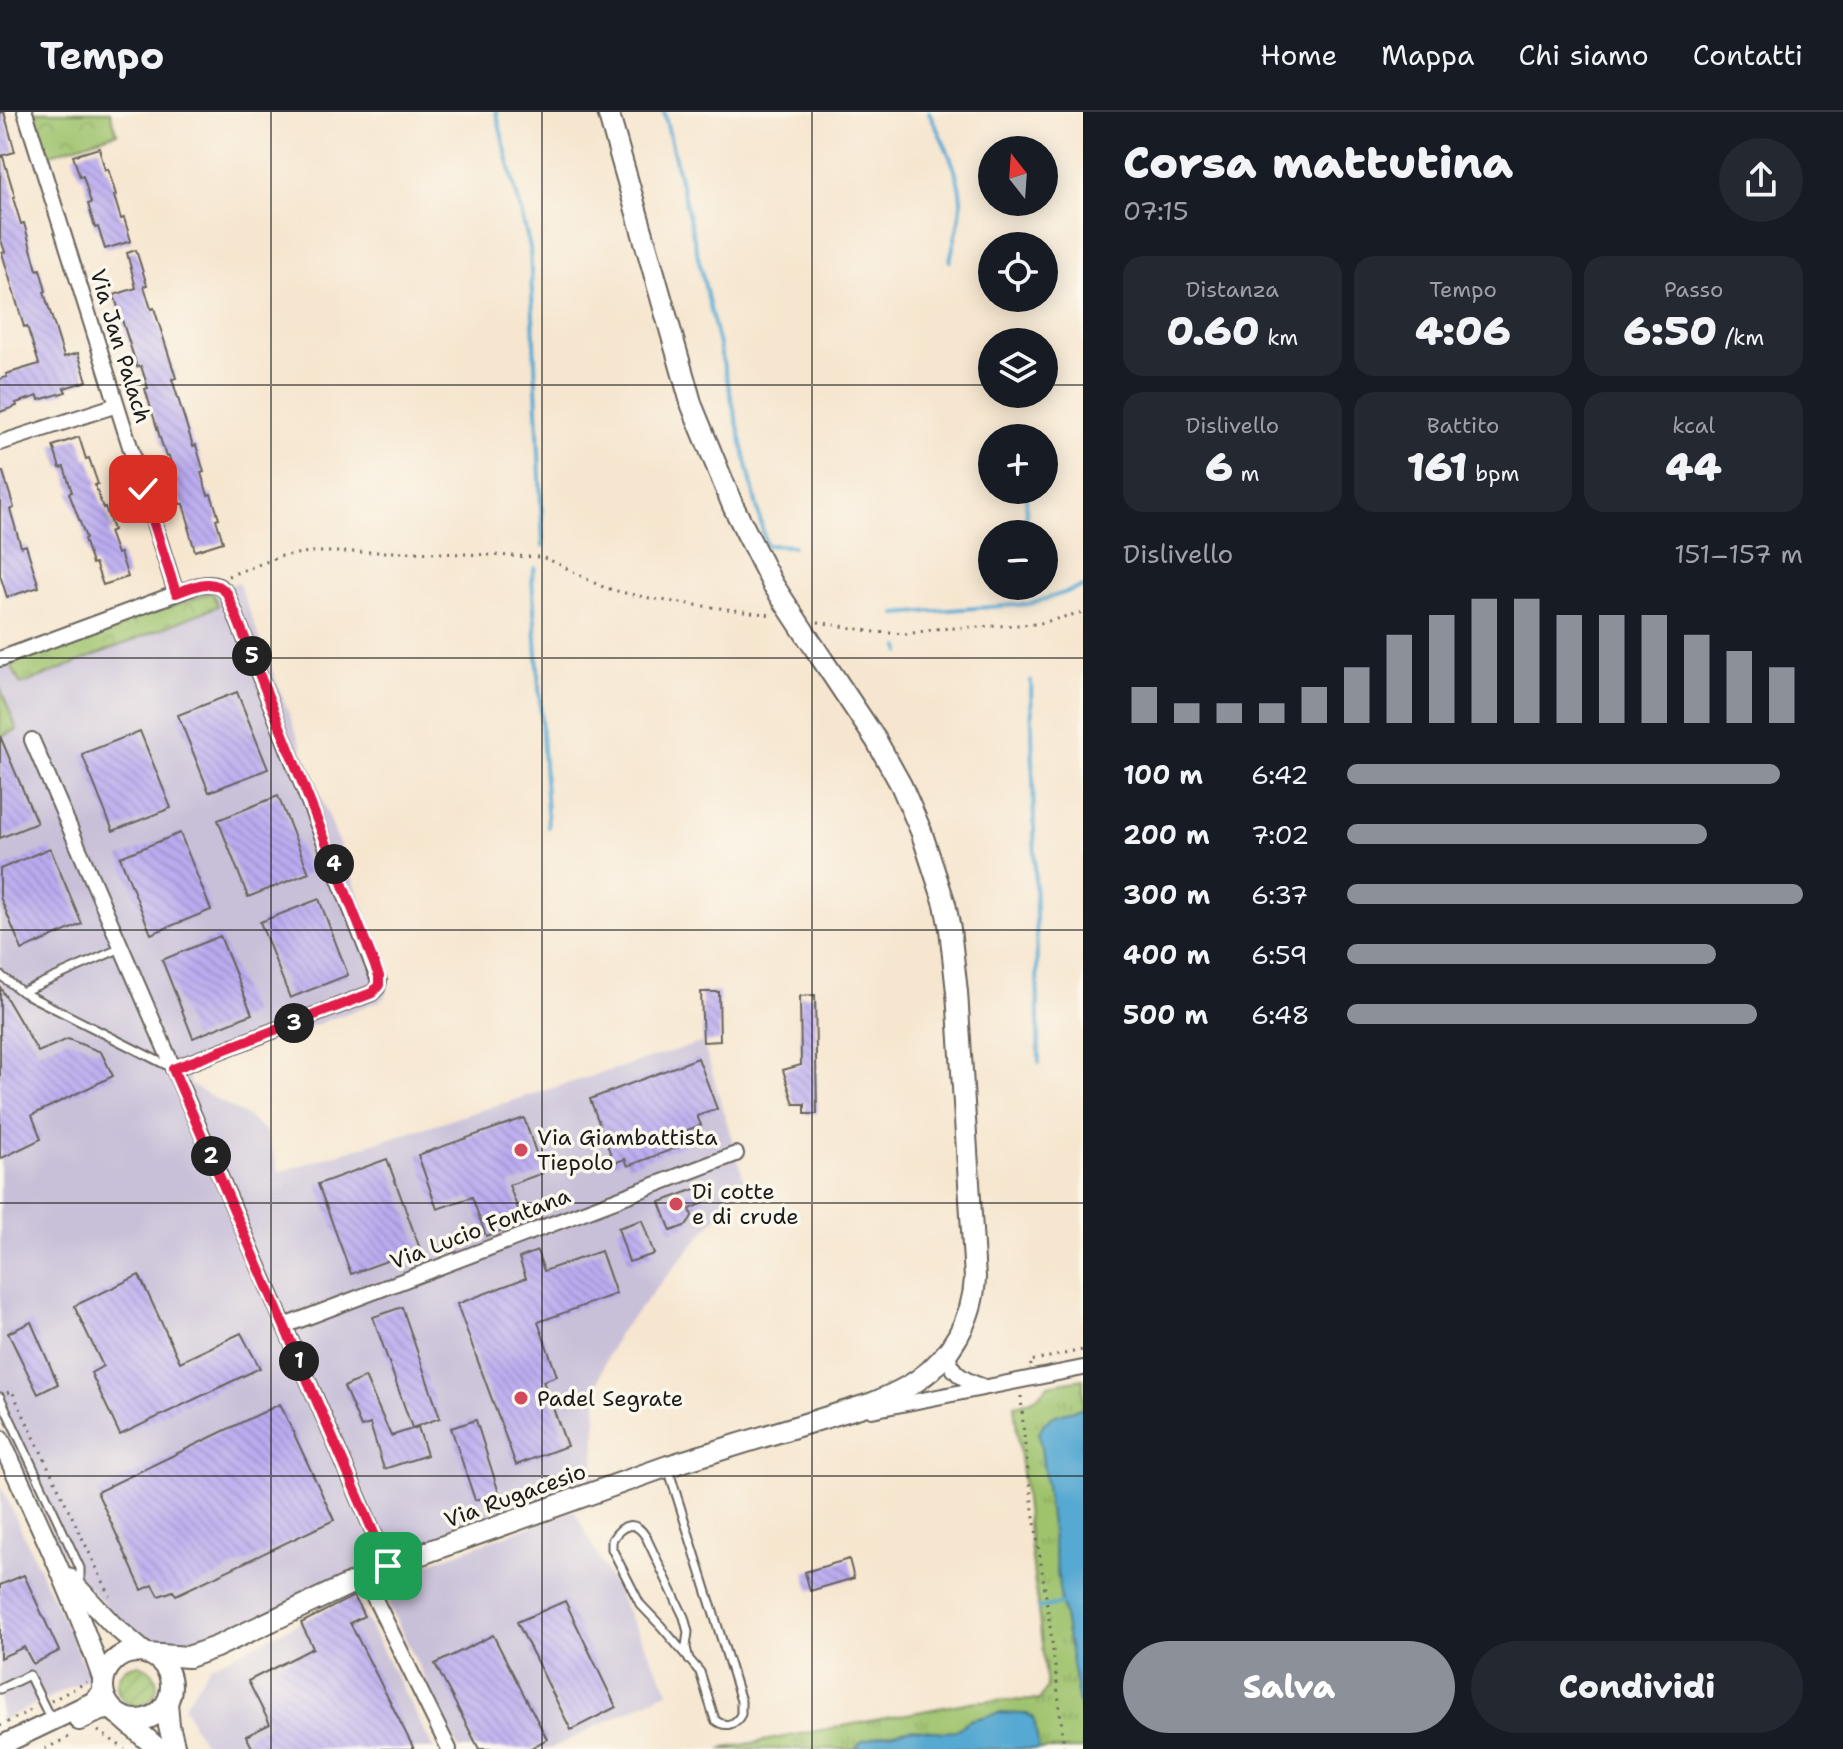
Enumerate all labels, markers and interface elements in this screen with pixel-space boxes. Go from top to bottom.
text: Tempo [40,30,164,81]
text: Home [1260,36,1337,74]
text: Mappa [1381,36,1474,74]
text: Chi siamo [1518,36,1649,74]
text: Contatti [1693,36,1803,74]
text: Corsa mattutina [1123,133,1513,192]
north arrow [978,136,1058,216]
map controls [978,136,1058,600]
button: share [1719,138,1803,222]
text: 07:15 [1123,193,1189,228]
button: locate [978,232,1058,312]
street label: Via Jan Palach [83,266,158,427]
text: Distanza [1186,275,1279,304]
text: Tempo [1429,275,1497,304]
text: Passo [1664,275,1723,304]
text: 0.60 [1166,304,1260,358]
text: 4:06 [1415,304,1511,358]
text: 6:50 [1623,304,1717,358]
text: km [1260,323,1298,352]
text: /km [1717,323,1764,352]
button: layers [978,328,1058,408]
text: Dislivello [1186,411,1279,440]
text: Battito [1427,411,1499,440]
text: kcal [1672,411,1715,440]
button: + [978,424,1058,504]
text: 6 [1205,440,1233,494]
text: 161 [1407,440,1468,494]
text: 44 [1666,440,1722,494]
pin [109,455,177,523]
text: m [1233,459,1260,488]
text: bpm [1468,459,1519,488]
icon: check [121,467,165,511]
button: − [978,520,1058,600]
text: Dislivello [1123,536,1233,571]
text: 151–157 m [1674,536,1803,571]
pin: 5 [232,636,272,676]
text: 5 [245,641,259,670]
text: 100 m [1123,757,1203,792]
text: 6:42 [1251,757,1308,792]
text: 200 m [1123,817,1210,852]
text: 7:02 [1251,817,1309,852]
pin: 4 [314,844,354,884]
text: 4 [326,849,342,878]
text: 300 m [1123,877,1210,912]
text: 6:37 [1251,877,1308,912]
text: 400 m [1123,937,1210,972]
text: 6:59 [1251,937,1308,972]
text: 500 m [1123,997,1208,1032]
text: 6:48 [1251,997,1310,1032]
pin: 3 [274,1003,314,1043]
text: 3 [286,1008,302,1037]
place label: Via Giambattista Tiepolo [537,1123,718,1177]
pin: 2 [191,1136,231,1176]
text: 2 [203,1141,219,1170]
marker: Via Giambattista Tiepolo [512,1141,530,1159]
place label: Di cotte e di crude [692,1177,799,1231]
street label: Via Lucio Fontana [386,1181,575,1276]
marker: Di cotte e di crude [667,1195,685,1213]
pin: 1 [279,1341,319,1381]
text: 1 [294,1346,304,1375]
place label: Padel Segrate [537,1384,683,1413]
marker: Padel Segrate [512,1389,530,1407]
street label: Via Rugacesio [440,1456,590,1535]
pin [354,1532,422,1600]
icon: arrive [366,1544,410,1588]
button: Salva [1123,1641,1455,1733]
button: Condividi [1471,1641,1803,1733]

